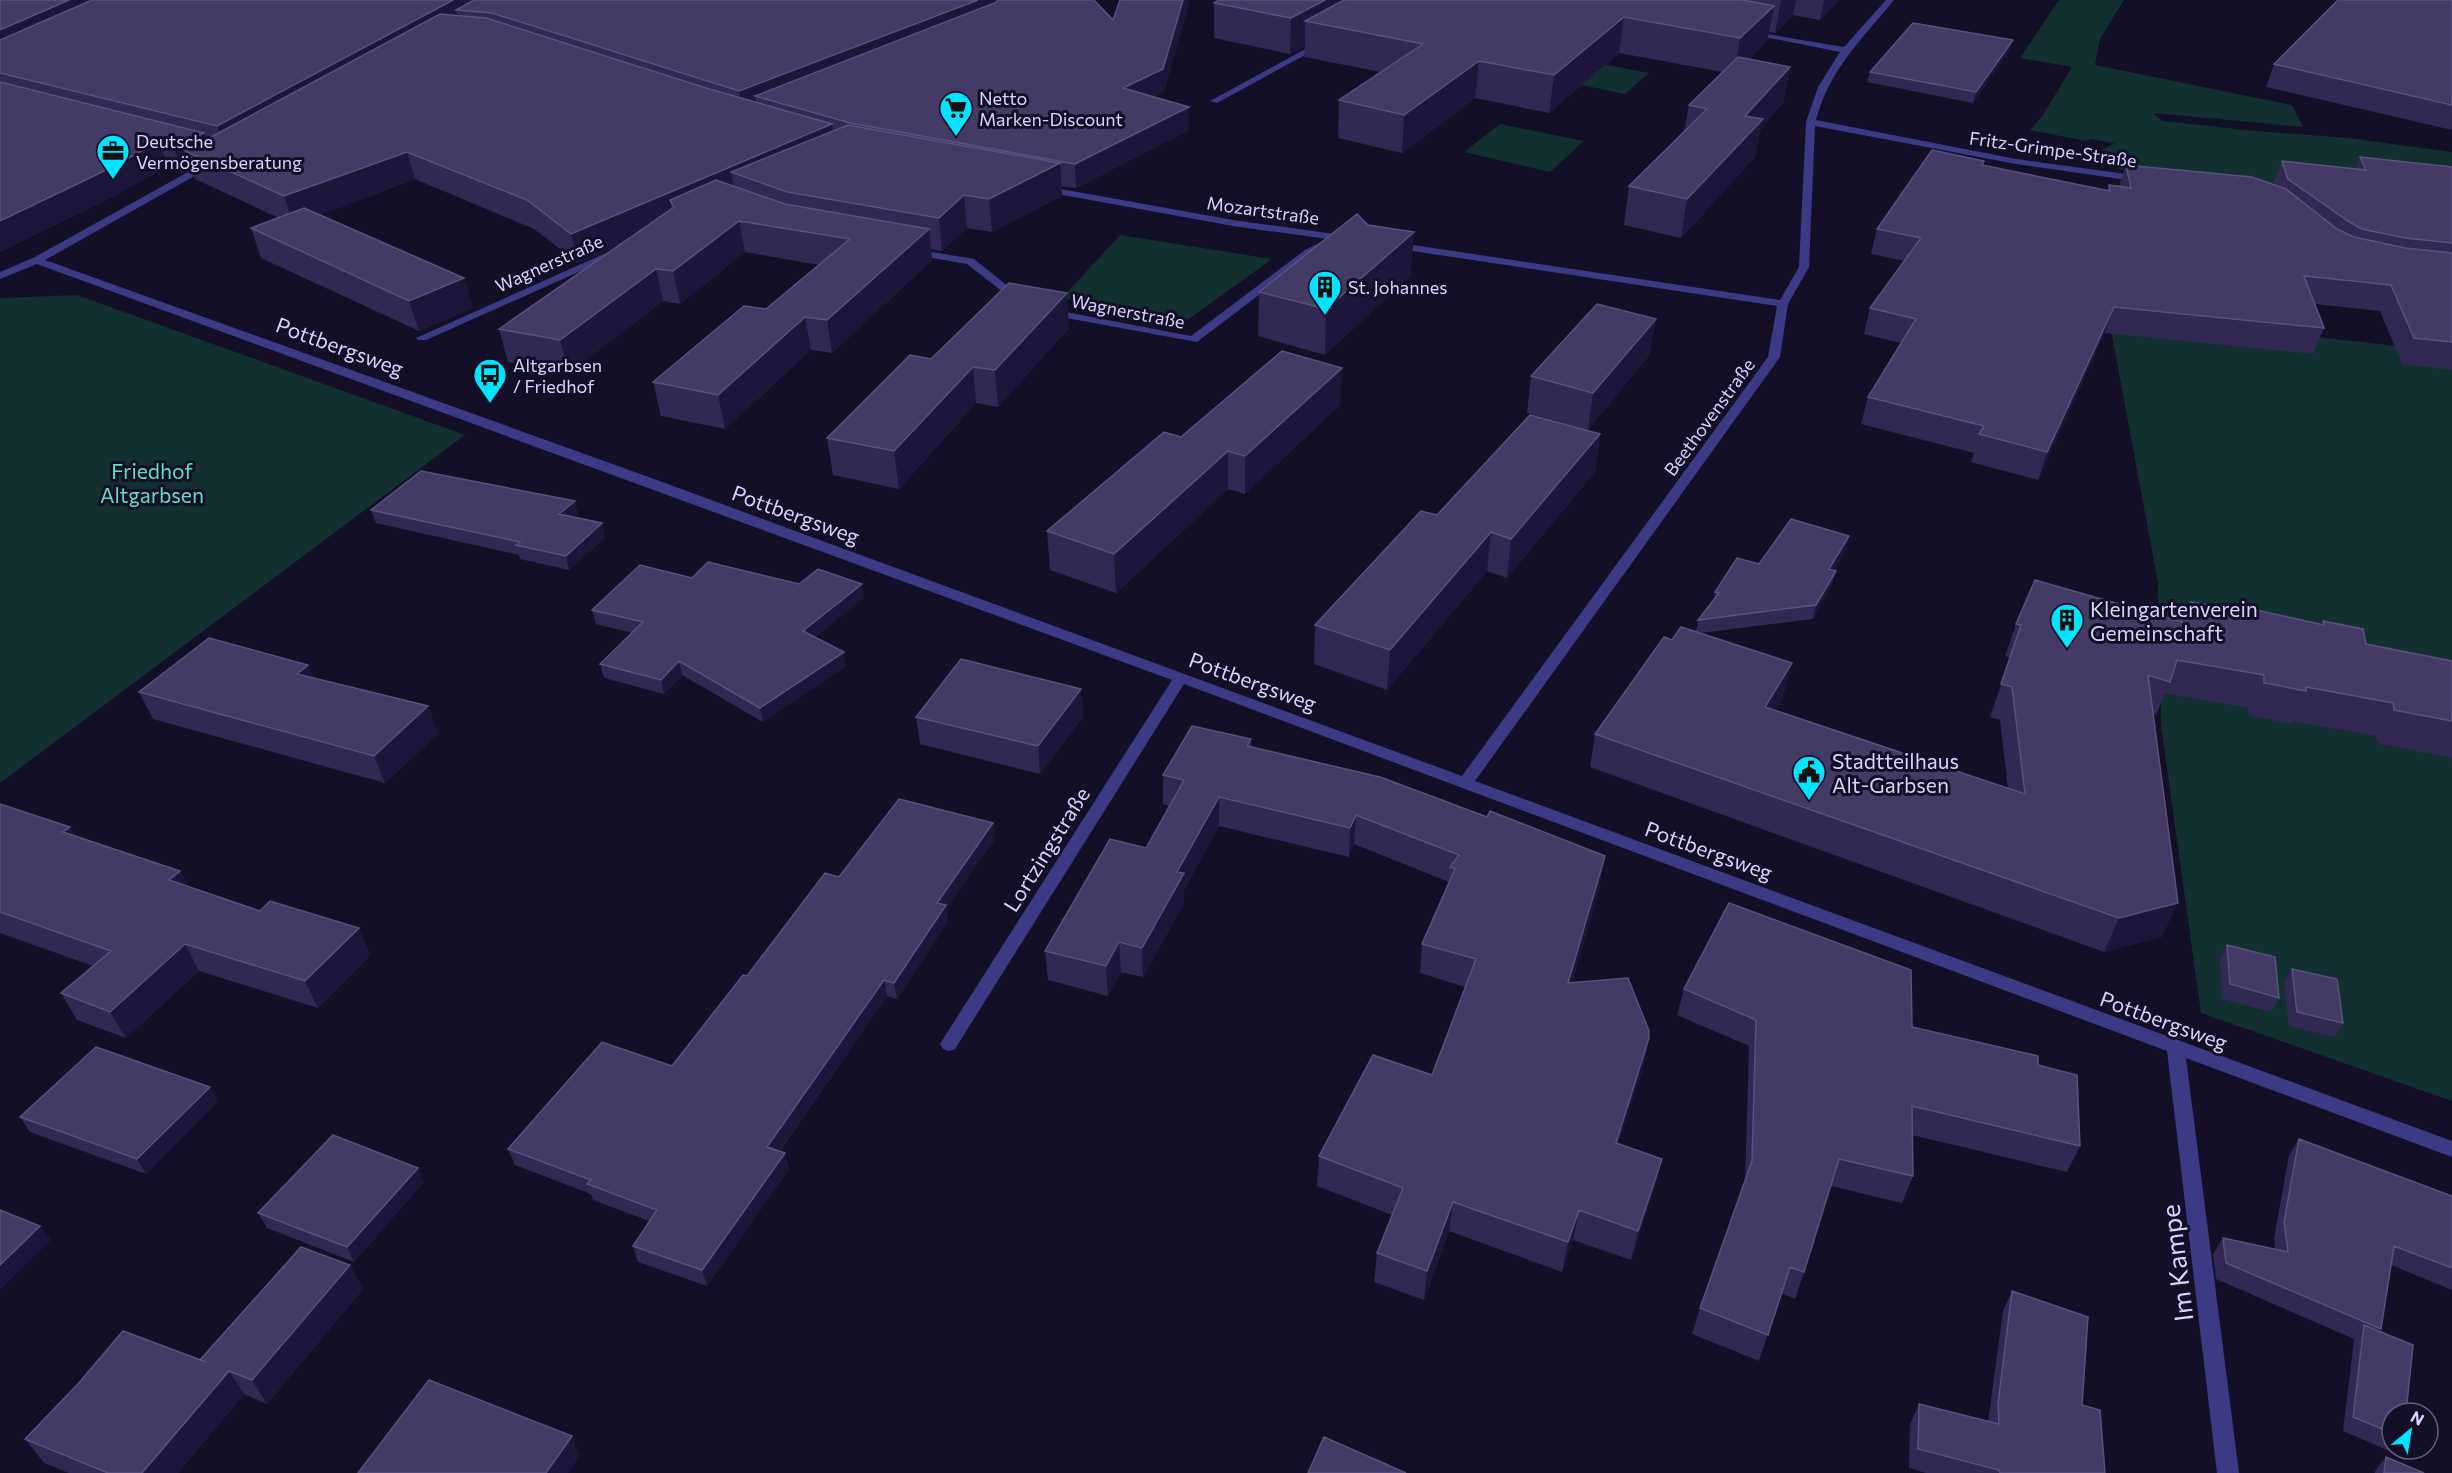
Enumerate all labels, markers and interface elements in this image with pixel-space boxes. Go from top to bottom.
place label: Netto Marken-Discount [979,87,1123,130]
supermarket icon: Netto Marken-Discount [938,90,974,137]
street label: Fritz-Grimpe-Straße [1968,126,2138,172]
place label: Deutsche Vermögensberatung [136,130,302,173]
office icon: Deutsche Vermögensberatung [95,133,131,180]
street label: Mozartstraße [1205,191,1321,229]
street label: Wagnerstraße [492,229,606,297]
building icon: St. Johannes [1307,269,1343,316]
place label: St. Johannes [1348,276,1448,298]
street label: Wagnerstraße [1069,289,1187,333]
street label: Pottbergsweg [273,311,407,381]
place label: Altgarbsen / Friedhof [513,354,602,397]
street label: Beethovenstraße [1659,354,1759,480]
bus stop icon: Altgarbsen / Friedhof [472,357,508,404]
park label: Friedhof Altgarbsen [100,458,204,507]
street label: Pottbergsweg [729,479,863,549]
place label: Kleingartenverein Gemeinschaft [2090,596,2258,645]
building icon: Kleingartenverein Gemeinschaft [2049,602,2085,649]
street label: Pottbergsweg [1186,646,1320,716]
place label: Stadtteilhaus Alt-Garbsen [1832,748,1959,797]
public building icon: Stadtteilhaus Alt-Garbsen [1791,754,1827,801]
street label: Lortzingstraße [998,782,1094,916]
street label: Pottbergsweg [1642,815,1776,885]
street label: Pottbergsweg [2097,985,2231,1055]
street label: Im Kampe [2153,1203,2199,1323]
north arrow [2380,1401,2440,1461]
text: N [2408,1406,2428,1429]

